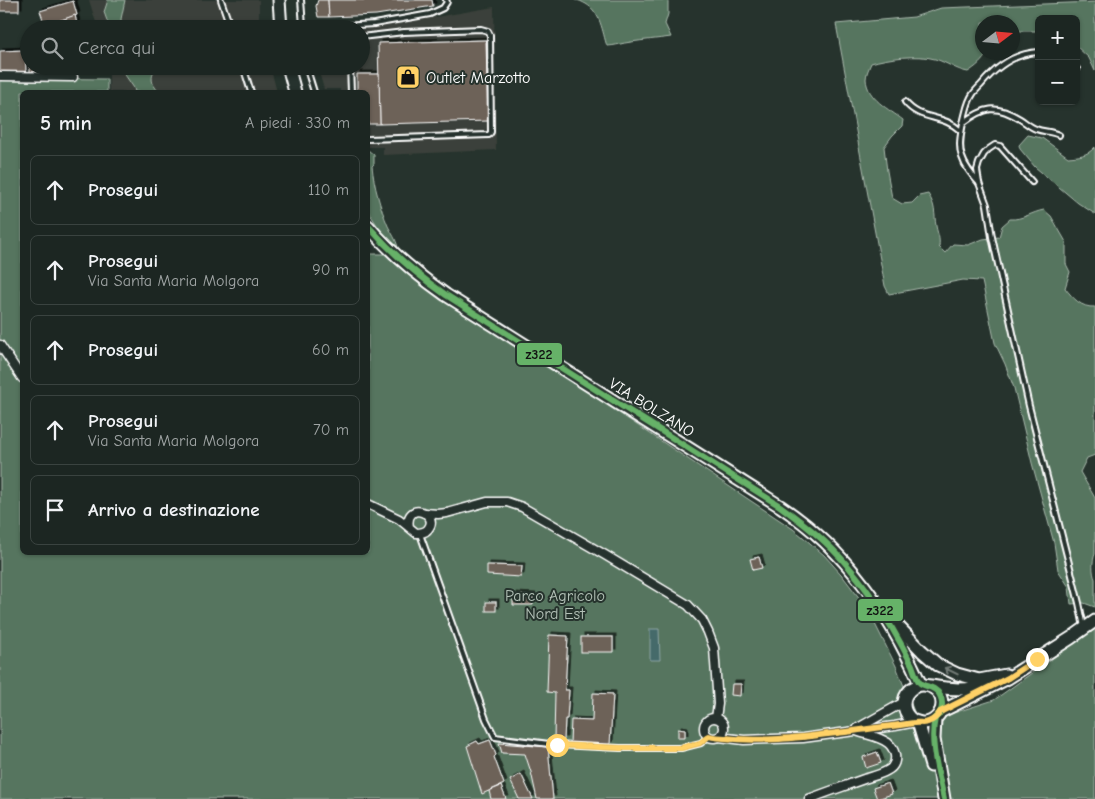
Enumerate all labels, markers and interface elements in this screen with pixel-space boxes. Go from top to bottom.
north arrow [975,15,1020,60]
map controls [1035,15,1080,105]
button: + [1035,15,1080,60]
search box [20,20,370,75]
icon: search [38,34,66,62]
text: Cerca qui [78,37,155,59]
button: − [1035,60,1080,105]
shop icon: Outlet Marzotto [395,64,421,90]
place label: Outlet Marzotto [426,69,531,87]
text: 5 min [40,111,92,135]
text: A piedi · 330 m [245,114,350,132]
icon: ahead [41,176,69,204]
text: Prosegui [88,179,158,201]
text: 110 m [308,181,349,199]
text: Prosegui [88,250,158,272]
icon: ahead [41,256,69,284]
text: 90 m [312,261,349,279]
text: Via Santa Maria Molgora [88,272,259,290]
icon: ahead [41,336,69,364]
text: Prosegui [88,339,158,361]
text: 60 m [312,341,349,359]
line badge: z322 [516,342,563,366]
text: z322 [526,346,552,363]
street label: VIA BOLZANO [606,374,697,441]
text: Prosegui [88,410,158,432]
icon: ahead [41,416,69,444]
text: 70 m [313,421,349,439]
text: Via Santa Maria Molgora [88,432,259,450]
icon: arrive [41,496,69,524]
text: Arrivo a destinazione [88,499,260,521]
park label: Parco Agricolo Nord Est [505,587,605,623]
line badge: z322 [857,598,904,622]
text: z322 [867,602,893,619]
route end [1026,648,1049,671]
one-way arrow [943,666,958,676]
route start [546,734,569,757]

